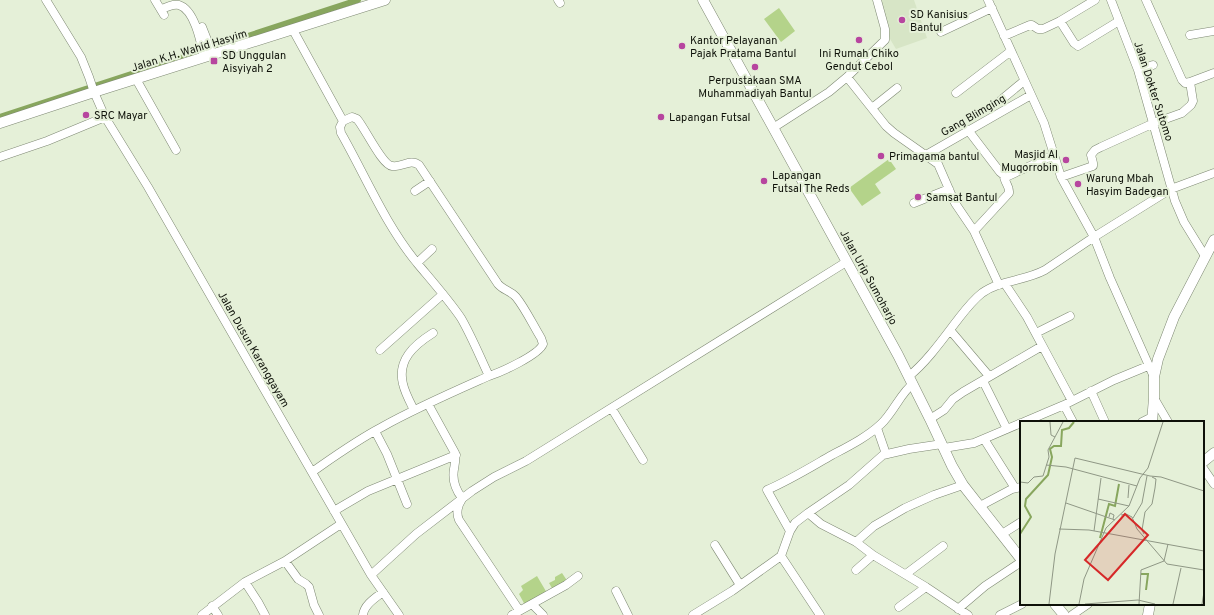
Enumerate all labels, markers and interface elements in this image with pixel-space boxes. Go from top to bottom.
place label: SD Kanisius Bantul [910,8,968,35]
marker: SD Kanisius Bantul [897,15,907,25]
street label: Jalan K.H. Wahid Hasyim [130,27,249,75]
place label: Kantor Pelayanan Pajak Pratama Bantul [690,34,796,61]
marker: Ini Rumah Chiko Gendut Cebol [854,35,864,45]
street label: Jalan Dokter Sutomo [1130,40,1176,143]
marker: Kantor Pelayanan Pajak Pratama Bantul [677,41,687,51]
place label: Ini Rumah Chiko Gendut Cebol [819,47,899,74]
place label: SD Unggulan Aisyiyah 2 [222,49,286,76]
marker: SD Unggulan Aisyiyah 2 [209,56,219,66]
marker: Perpustakaan SMA Muhammadiyah Bantul [750,62,760,72]
place label: Perpustakaan SMA Muhammadiyah Bantul [698,74,812,101]
street label: Gang Blimging [939,92,1008,140]
place label: SRC Mayar [94,109,148,123]
marker: SRC Mayar [81,110,91,120]
place label: Lapangan Futsal [669,111,750,125]
marker: Lapangan Futsal [656,112,666,122]
place label: Masjid Al Muqorrobin [1001,148,1058,175]
place label: Primagama bantul [889,150,979,164]
marker: Primagama bantul [876,151,886,161]
marker: Masjid Al Muqorrobin [1061,155,1071,165]
place label: Lapangan Futsal The Reds [772,169,850,196]
place label: Warung Mbah Hasyim Badegan [1086,172,1169,199]
marker: Lapangan Futsal The Reds [759,176,769,186]
marker: Warung Mbah Hasyim Badegan [1073,179,1083,189]
place label: Samsat Bantul [926,191,997,205]
marker: Samsat Bantul [913,192,923,202]
street label: Jalan Urip Sumoharjo [836,227,900,327]
street label: Jalan Dusun Karanggayam [214,289,292,410]
inset map [1020,421,1204,605]

